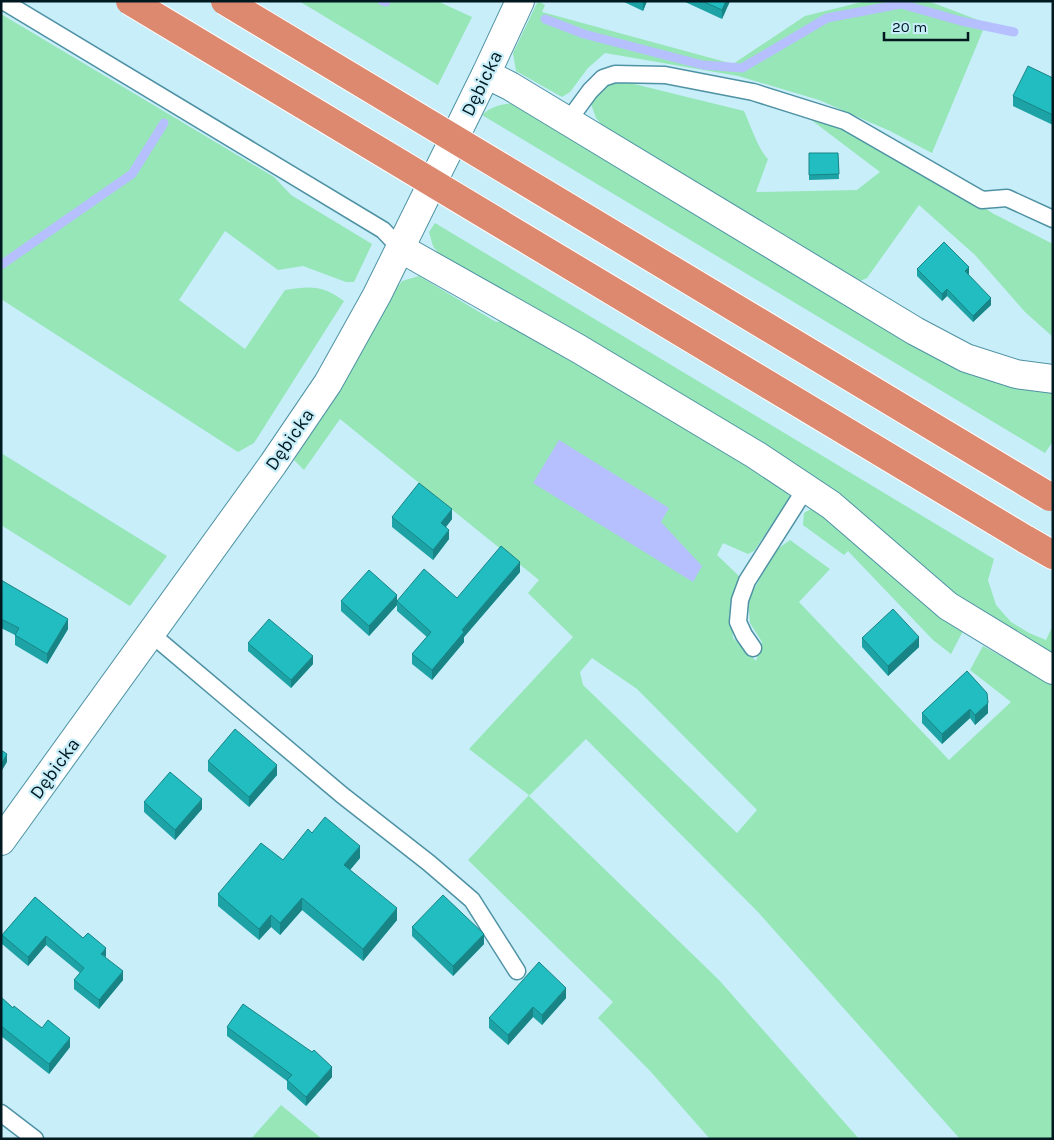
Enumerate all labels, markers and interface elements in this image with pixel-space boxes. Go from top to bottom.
scale bar [884,10,968,42]
text: 20 m [892,18,927,36]
street label: Dębicka [457,47,507,120]
street label: Dębicka [261,405,319,475]
street label: Dębicka [25,734,84,803]

